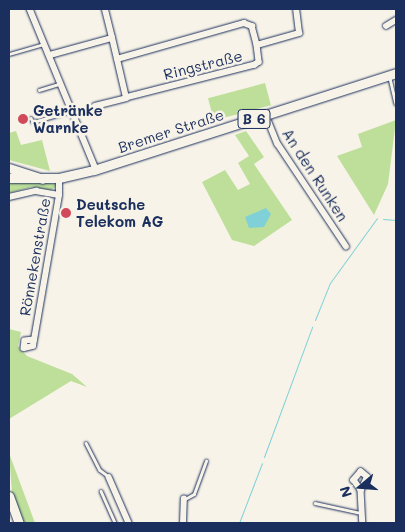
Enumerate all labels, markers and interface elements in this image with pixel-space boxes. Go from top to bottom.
street label: Ringstraße [162,46,244,84]
place label: Getränke Warnke [33,101,103,136]
street label: Bremer Straße [116,105,226,157]
road number: B 6 [236,108,272,130]
marker: Getränke Warnke [17,113,29,125]
street label: An den Runken [278,125,352,225]
place label: Deutsche Telekom AG [76,195,163,230]
street label: Rönnekenstraße [16,197,54,317]
marker: Deutsche Telekom AG [60,207,72,219]
north arrow [335,462,385,512]
text: N [335,484,356,500]

